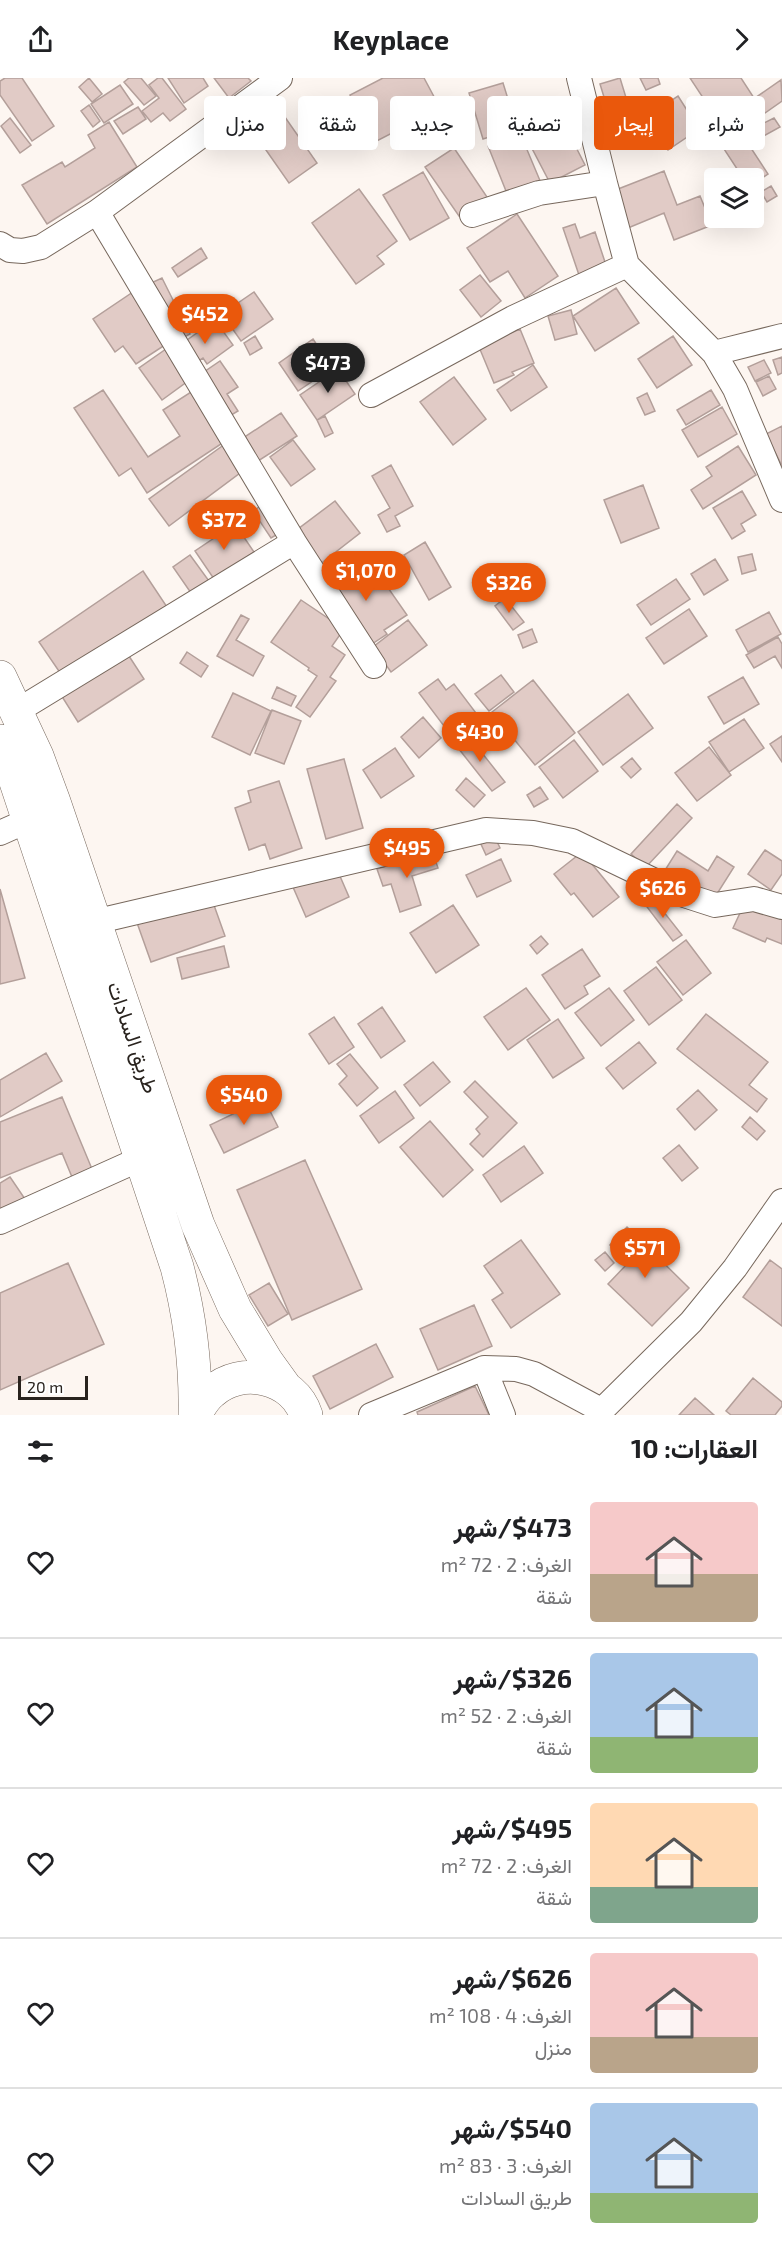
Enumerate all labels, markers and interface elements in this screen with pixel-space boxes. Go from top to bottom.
icon: share [24,23,57,56]
text: Keyplace [333,23,449,55]
icon: forward [725,23,758,56]
chip: منزل [204,96,286,150]
chip: شقة [298,96,378,150]
chip: جديد [390,96,475,150]
chip: تصفية [487,96,582,150]
chip: إيجار [594,96,674,150]
chip: شراء [686,96,765,150]
map controls [704,168,764,228]
button: layers [704,168,764,228]
pin: $452 [169,294,241,345]
text: $452 [182,301,229,325]
pin: $473 [292,343,364,394]
text: $473 [305,350,351,374]
pin: $372 [188,500,260,551]
text: $372 [201,507,247,531]
pin: $1,070 [317,551,415,602]
text: $1,070 [336,558,396,582]
pin: $326 [473,563,545,614]
text: $326 [486,570,532,594]
pin: $430 [444,712,516,763]
text: $430 [456,719,504,743]
pin: $495 [371,828,443,879]
text: $495 [383,835,431,859]
pin: $626 [627,868,699,919]
text: $626 [640,875,686,899]
street label: طريق السادات [101,978,165,1097]
pin: $540 [208,1075,280,1126]
text: $540 [220,1082,268,1106]
pin: $571 [609,1228,681,1279]
text: $571 [624,1235,666,1259]
scale bar [18,1373,88,1400]
text: 20 m [27,1377,63,1396]
text: العقارات: 10 [631,1432,758,1463]
icon: filters [24,1435,57,1468]
text: $473/شهر [453,1511,572,1542]
icon: home [638,1526,710,1598]
icon: heart [24,1546,57,1579]
text: الغرف: 2 · 72 m² [441,1552,572,1576]
text: شقة [536,1584,572,1608]
text: $326/شهر [453,1662,572,1693]
icon: home [638,1677,710,1749]
icon: heart [24,1697,57,1730]
text: الغرف: 2 · 52 m² [440,1703,572,1727]
text: شقة [536,1735,572,1759]
text: $495/شهر [452,1812,572,1843]
icon: home [638,1827,710,1899]
icon: heart [24,1847,57,1880]
text: الغرف: 2 · 72 m² [441,1853,572,1877]
text: شقة [536,1885,572,1909]
text: $626/شهر [453,1962,572,1993]
icon: home [638,1977,710,2049]
icon: heart [24,1997,57,2030]
text: الغرف: 4 · 108 m² [429,2003,572,2027]
text: منزل [535,2035,572,2059]
text: $540/شهر [451,2112,572,2143]
icon: home [638,2127,710,2199]
icon: heart [24,2147,57,2180]
text: الغرف: 3 · 83 m² [439,2153,572,2177]
text: طريق السادات [461,2185,572,2209]

